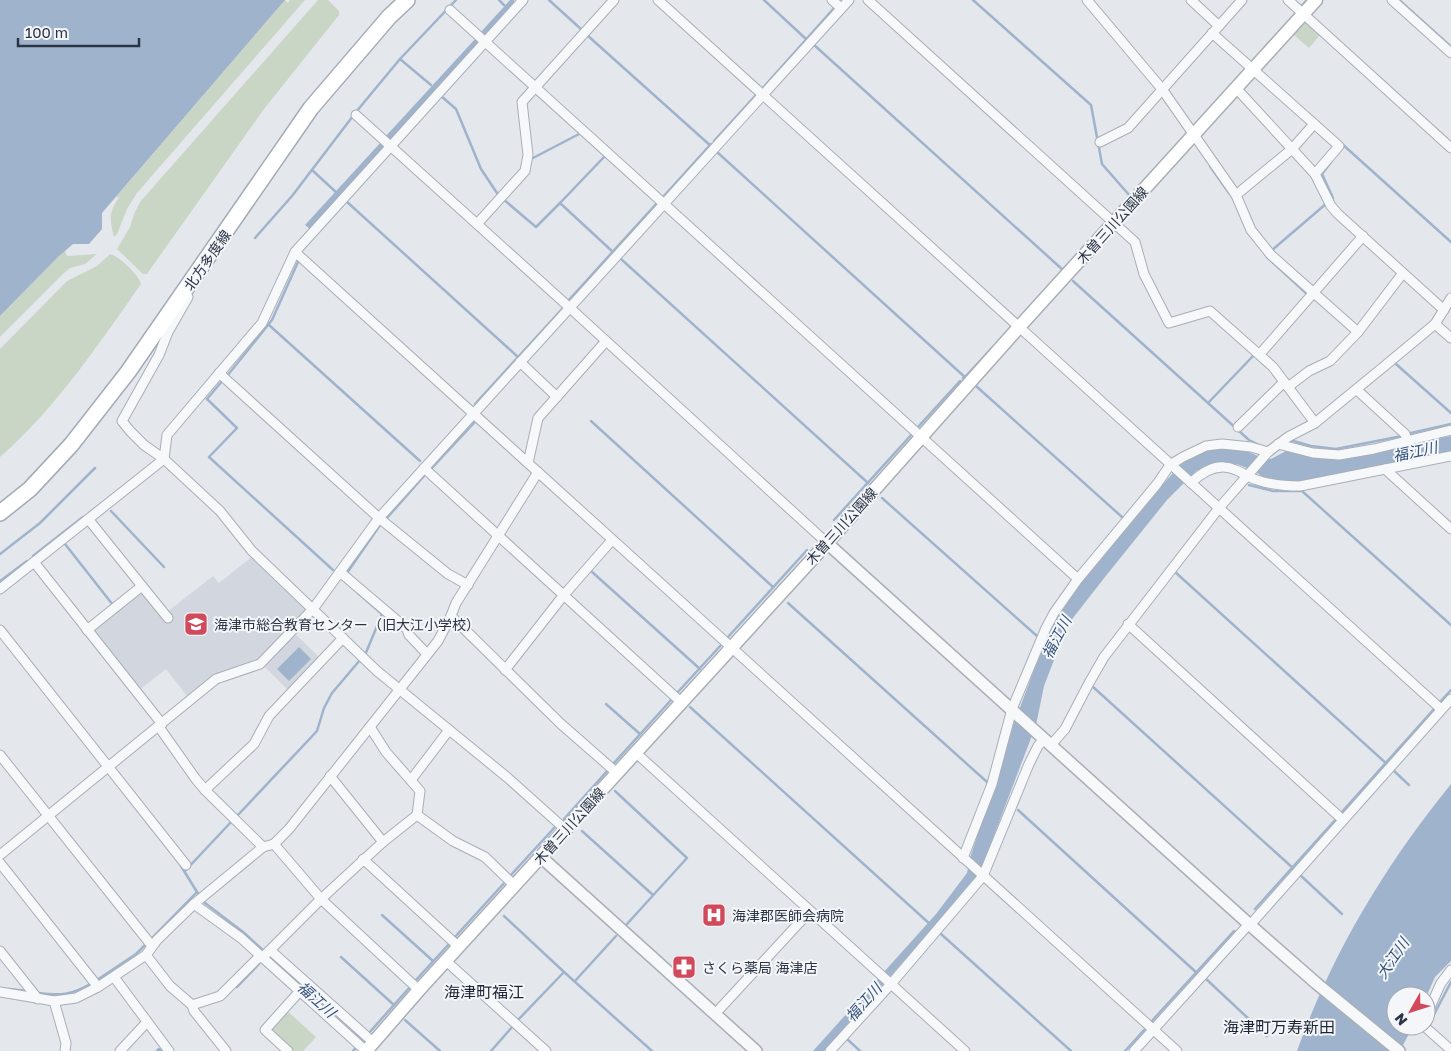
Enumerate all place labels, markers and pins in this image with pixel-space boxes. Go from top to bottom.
school or university icon: 海津市総合教育センター（旧大江小学校） [183,611,209,637]
place label: 海津市総合教育センター（旧大江小学校） [214,616,480,633]
hospital icon: 海津郡医師会病院 [701,902,727,928]
place label: 海津郡医師会病院 [732,907,844,924]
pharmacy icon: さくら薬局 海津店 [671,954,697,980]
place label: さくら薬局 海津店 [702,959,818,976]

